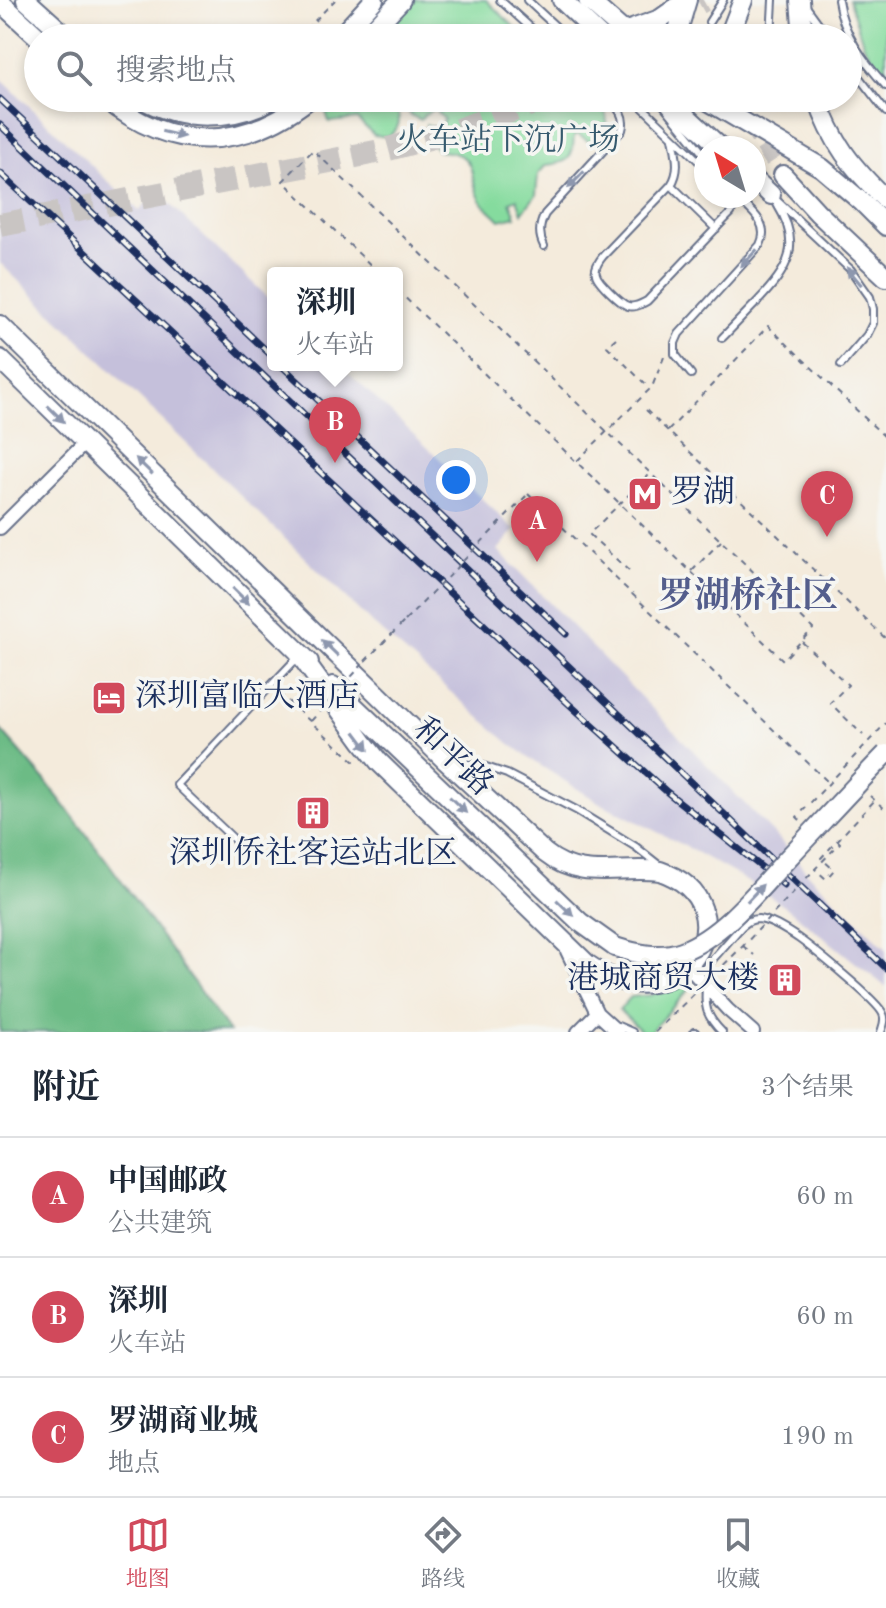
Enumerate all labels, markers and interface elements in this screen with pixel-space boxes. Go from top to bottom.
search box [24,24,862,112]
icon: search [52,46,96,90]
text: 搜索地点 [116,57,236,87]
park label: 火车站下沉广场 [396,123,620,158]
one-way arrow [160,128,185,141]
north arrow [694,136,766,208]
one-way arrow [567,170,585,189]
one-way arrow [740,248,758,267]
one-way arrow [846,266,863,286]
popup [267,267,403,371]
text: 深圳 [296,289,356,319]
text: 火车站 [296,333,374,359]
pin: B [309,397,361,463]
one-way arrow [46,404,65,423]
one-way arrow [135,457,154,476]
your location [436,460,476,500]
pin: C [801,471,853,537]
metro station icon: 罗湖 [626,475,664,513]
place label: 罗湖 [671,475,735,510]
pin: A [511,496,563,562]
district label: 罗湖桥社区 [658,576,838,616]
one-way arrow [231,586,250,605]
one-way arrow [321,639,340,658]
place label: 深圳富临大酒店 [135,678,359,714]
hotel icon: 深圳富临大酒店 [90,679,128,717]
street label: 和平路 [406,711,500,803]
one-way arrow [354,730,370,751]
building icon: 深圳侨社客运站北区 [294,794,332,832]
one-way arrow [448,795,467,814]
place label: 深圳侨社客运站北区 [169,835,457,871]
one-way arrow [745,884,763,903]
one-way arrow [555,898,574,916]
place label: 港城商贸大楼 [567,960,759,996]
building icon: 港城商贸大楼 [766,961,804,999]
text: 附近 [32,1072,100,1106]
text: 3个结果 [761,1075,854,1101]
text: 中国邮政 [108,1167,228,1197]
text: A [48,1184,68,1210]
text: 60 m [796,1184,854,1210]
text: 公共建筑 [108,1211,212,1237]
text: 深圳 [108,1287,168,1317]
text: B [49,1304,67,1330]
text: 60 m [796,1304,854,1330]
text: 火车站 [108,1331,186,1357]
text: 罗湖商业城 [108,1407,258,1437]
text: C [49,1424,67,1450]
text: 190 m [781,1424,854,1450]
text: 地点 [108,1451,160,1477]
tab: 地图 [126,1513,170,1594]
tab: 路线 [421,1513,465,1594]
tab: 收藏 [716,1513,760,1594]

